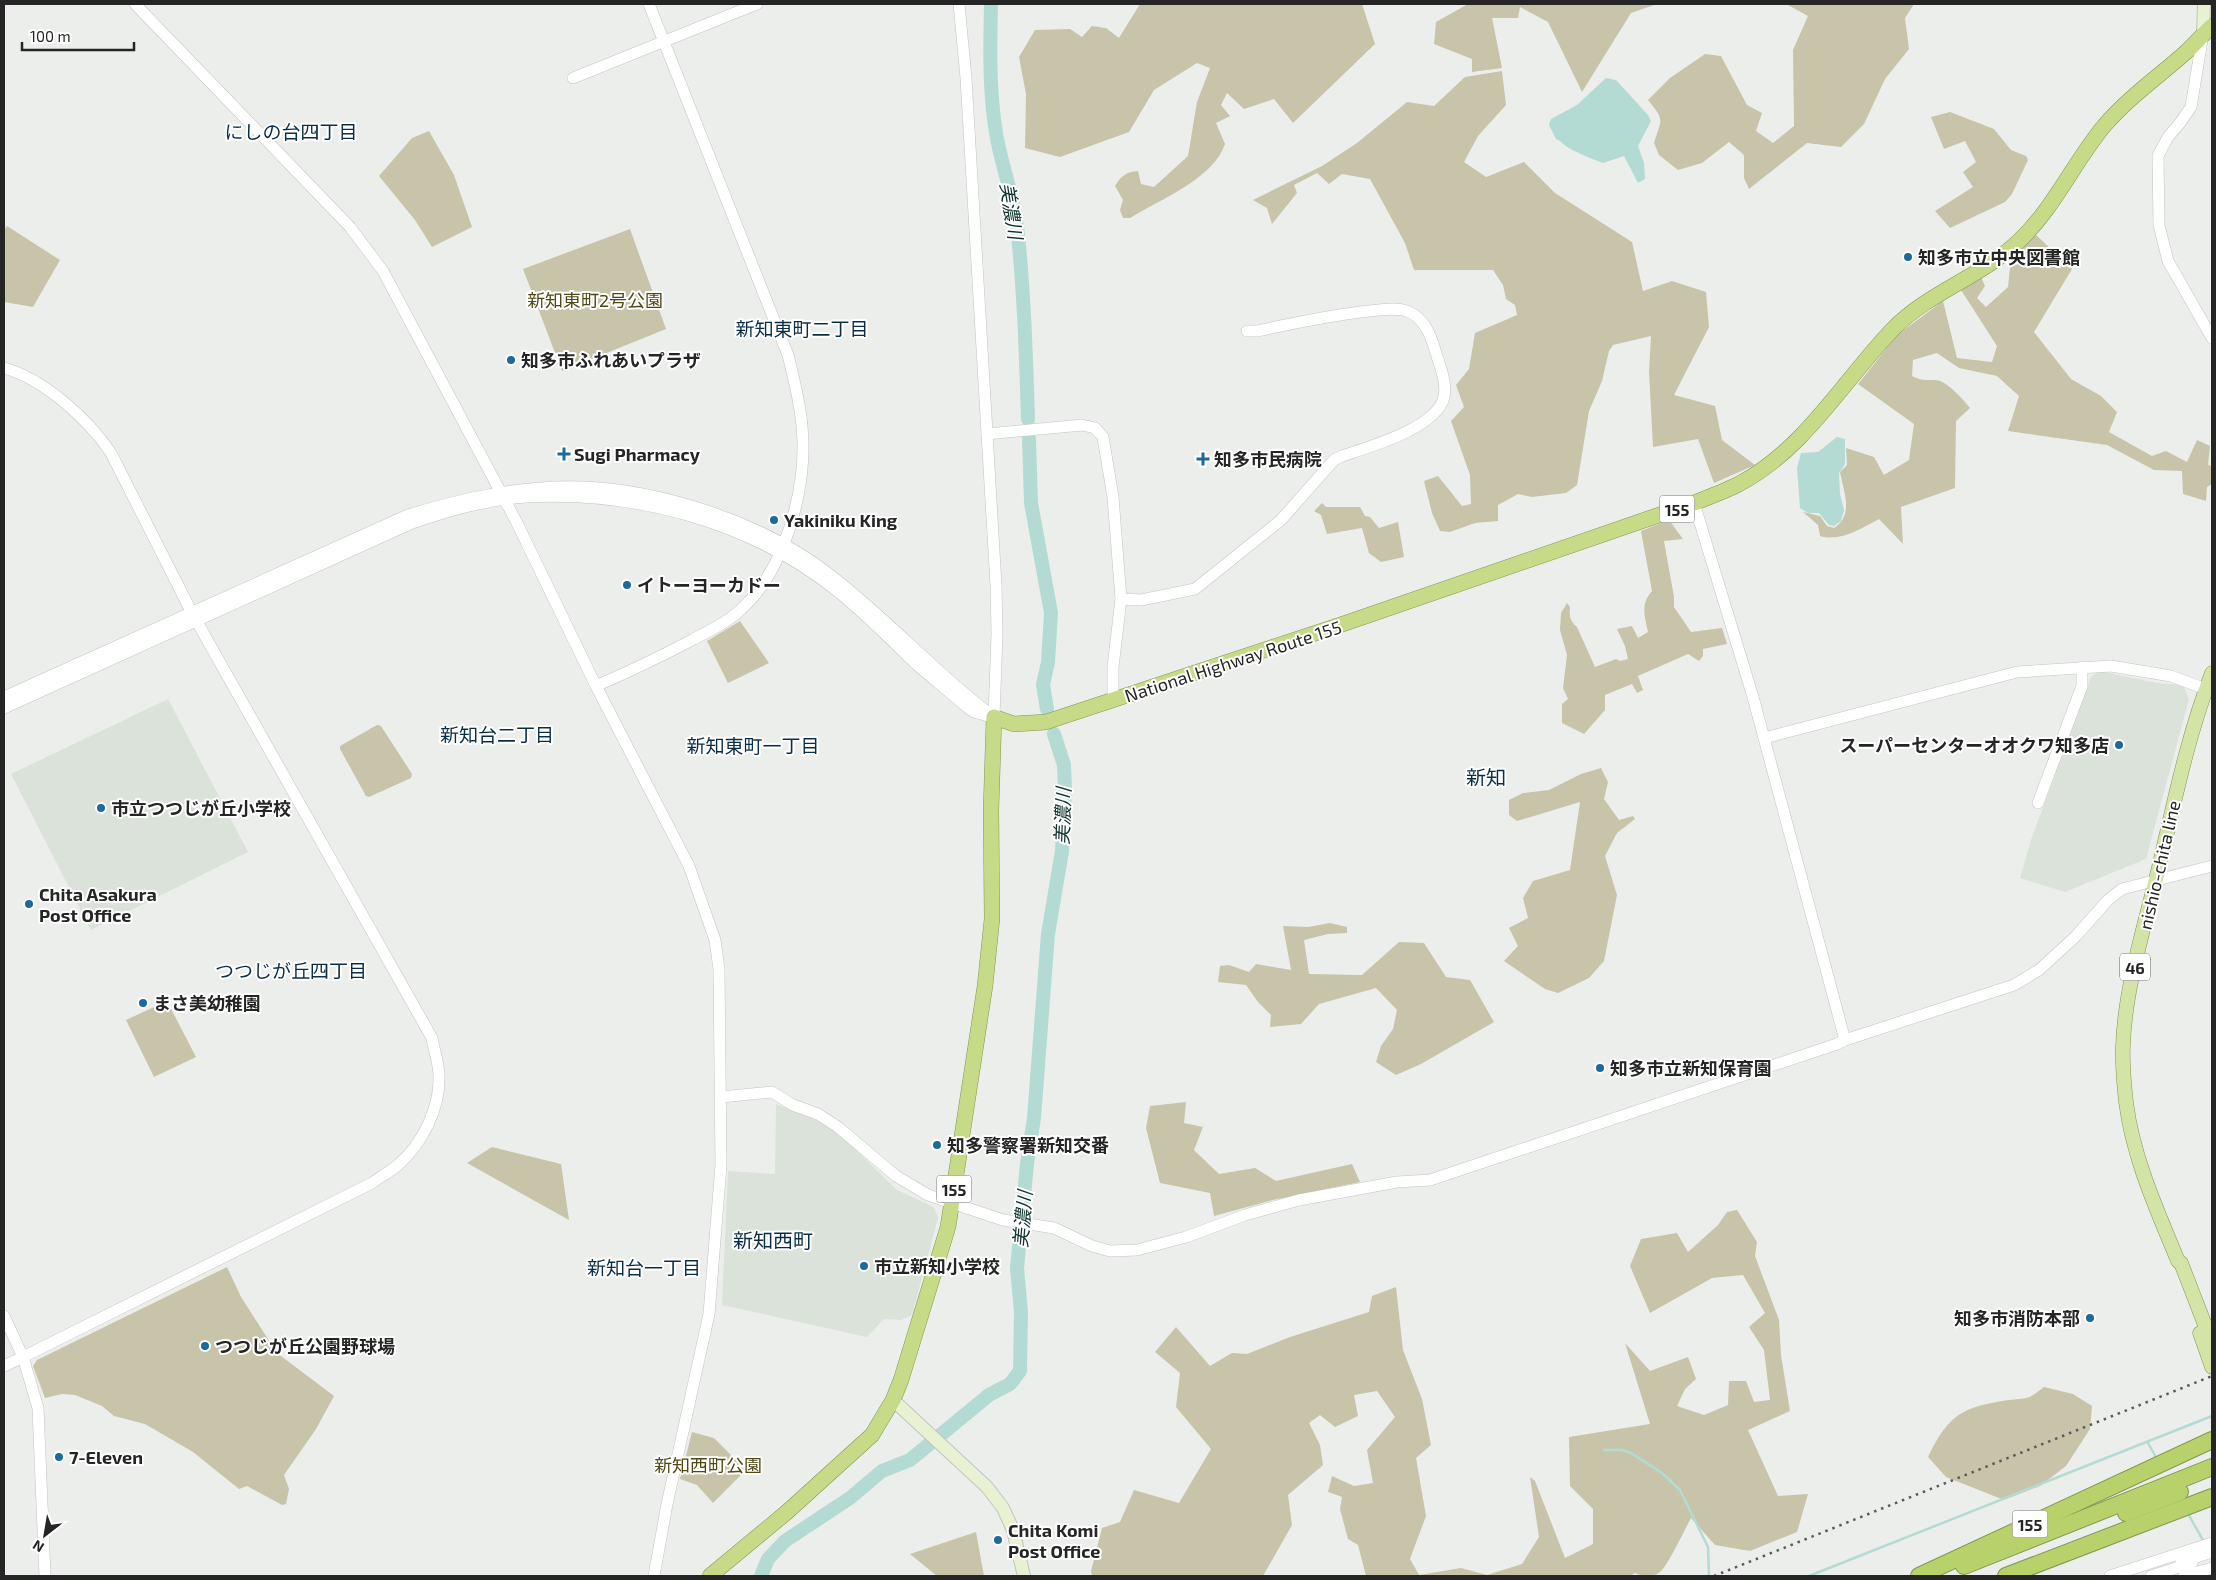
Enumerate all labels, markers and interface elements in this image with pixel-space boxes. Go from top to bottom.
scale bar [22,20,135,52]
text: 100 m [30,27,71,45]
district label: にしの台四丁目 [224,120,358,143]
water label: 美濃川 [996,181,1028,243]
place label: 知多市立中央図書館 [1918,246,2080,268]
marker: 知多市立中央図書館 [1902,251,1914,263]
park label: 新知東町2号公園 [527,289,663,311]
district label: 新知東町二丁目 [735,317,869,340]
place label: 知多市ふれあいプラザ [521,349,701,371]
marker: 知多市ふれあいプラザ [505,354,517,366]
place label: Sugi Pharmacy [574,443,701,465]
marker: Sugi Pharmacy [558,448,570,460]
place label: 知多市民病院 [1214,448,1322,470]
marker: 知多市民病院 [1196,452,1210,466]
road number: 155 [1660,496,1694,522]
place label: Yakiniku King [784,509,898,531]
marker: Yakiniku King [768,514,780,526]
place label: イトーヨーカドー [637,574,781,596]
marker: イトーヨーカドー [621,579,633,591]
street label: National Highway Route 155 [1122,616,1344,706]
district label: 新知台二丁目 [440,723,554,746]
district label: 新知東町一丁目 [686,734,820,757]
place label: スーパーセンターオオクワ知多店 [1840,734,2109,756]
marker: スーパーセンターオオクワ知多店 [2113,739,2125,751]
district label: 新知 [1466,765,1506,789]
water label: 美濃川 [1050,785,1075,845]
place label: 市立つつじが丘小学校 [111,797,291,819]
street label: nishio-chita line [2133,798,2185,932]
marker: 市立つつじが丘小学校 [95,802,107,814]
place label: Chita Asakura Post Office [39,883,157,926]
marker: Chita Asakura Post Office [23,898,35,910]
road number: 46 [2120,954,2150,980]
district label: つつじが丘四丁目 [215,959,367,982]
place label: まさ美幼稚園 [153,992,261,1014]
marker: まさ美幼稚園 [137,997,149,1009]
place label: 知多市立新知保育園 [1610,1057,1772,1079]
marker: 知多市立新知保育園 [1594,1062,1606,1074]
place label: 知多警察署新知交番 [947,1134,1109,1156]
marker: 知多警察署新知交番 [931,1139,943,1151]
road number: 155 [936,1176,972,1202]
water label: 美濃川 [1008,1188,1036,1248]
district label: 新知西町 [733,1228,813,1252]
place label: 市立新知小学校 [874,1255,1000,1277]
district label: 新知台一丁目 [587,1256,701,1279]
marker: 市立新知小学校 [858,1260,870,1272]
place label: 知多市消防本部 [1954,1307,2080,1329]
marker: 知多市消防本部 [2084,1312,2096,1324]
place label: つつじが丘公園野球場 [215,1335,395,1357]
marker: つつじが丘公園野球場 [199,1340,211,1352]
place label: 7-Eleven [69,1446,143,1468]
marker: 7-Eleven [53,1451,65,1463]
park label: 新知西町公園 [654,1454,762,1476]
north arrow [20,1510,70,1560]
road number: 155 [2012,1510,2048,1538]
place label: Chita Komi Post Office [1008,1519,1100,1562]
marker: Chita Komi Post Office [992,1534,1004,1546]
text: N [29,1537,47,1556]

